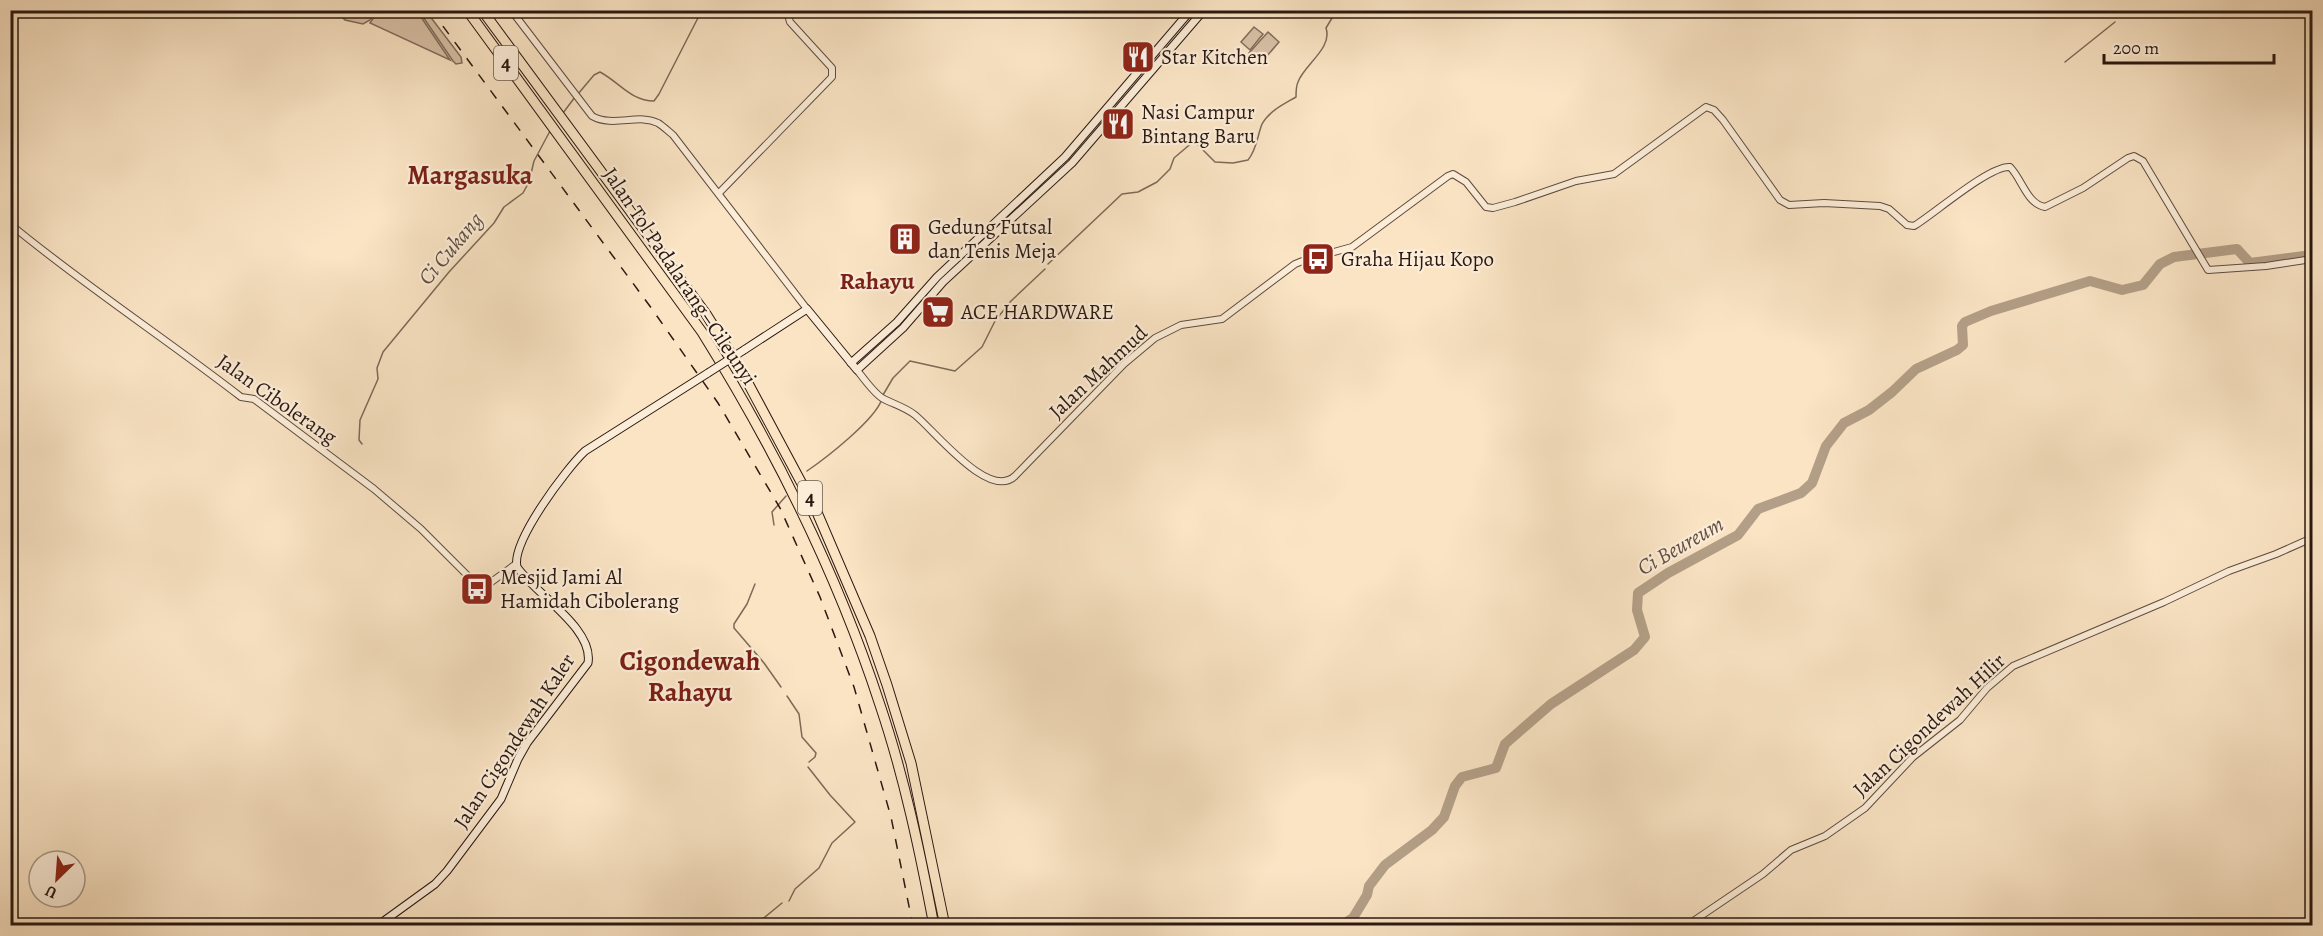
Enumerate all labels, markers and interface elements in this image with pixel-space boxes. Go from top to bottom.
scale bar [2104,27,2274,65]
text: 200 m [2113,36,2159,60]
restaurant icon: Star Kitchen [1120,39,1156,75]
place label: Star Kitchen [1161,43,1268,71]
road number: 4 [494,46,518,80]
place label: Nasi Campur Bintang Baru [1141,98,1256,150]
restaurant icon: Nasi Campur Bintang Baru [1100,106,1136,142]
district label: Margasuka [407,157,533,193]
street label: Jalan Tol Padalarang–Cileunyi [597,162,763,390]
water label: Ci Cukang [411,206,490,291]
place label: Gedung Futsal dan Tenis Meja [928,213,1056,265]
building icon: Gedung Futsal dan Tenis Meja [887,221,923,257]
bus stop icon: Graha Hijau Kopo [1300,241,1336,277]
place label: Graha Hijau Kopo [1341,245,1494,273]
district label: Rahayu [839,265,916,297]
supermarket icon: ACE HARDWARE [920,294,956,330]
place label: ACE HARDWARE [960,298,1114,326]
street label: Jalan Mahmud [1043,319,1154,425]
street label: Jalan Cibolerang [211,347,343,451]
road number: 4 [798,481,822,515]
water label: Ci Beureum [1632,509,1729,583]
place label: Mesjid Jami Al Hamidah Cibolerang [500,563,679,615]
bus stop icon: Mesjid Jami Al Hamidah Cibolerang [459,571,495,607]
district label: Cigondewah Rahayu [619,643,761,710]
street label: Jalan Cigondewah Hilir [1847,647,2011,803]
street label: Jalan Cigondewah Kaler [447,648,581,834]
north arrow [27,849,87,909]
text: U [41,879,60,904]

